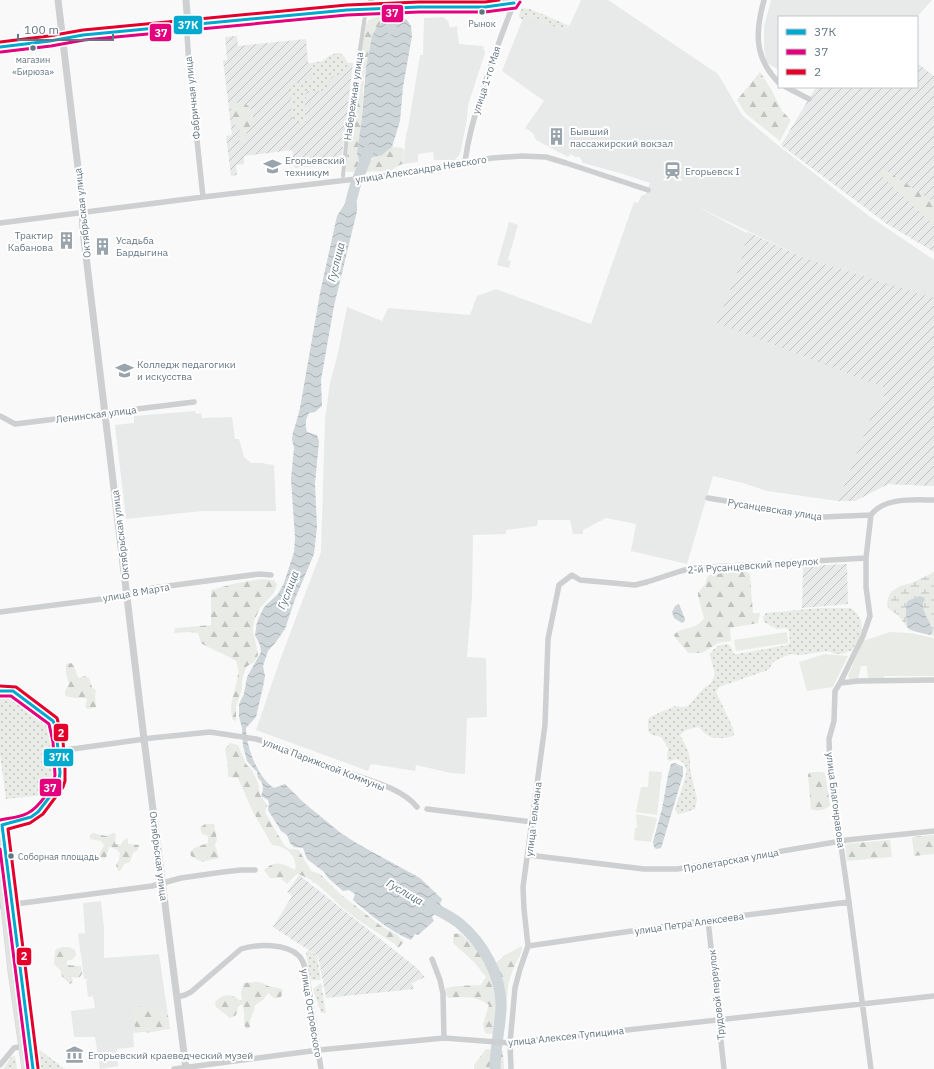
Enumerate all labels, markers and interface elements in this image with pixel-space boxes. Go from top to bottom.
line badge: 37 [381,4,404,23]
text: 37 [385,6,399,20]
marker: Рынок [477,7,487,17]
line badge: 37К [173,15,203,35]
scale bar [18,16,113,42]
legend [778,16,918,88]
text: 37К [178,18,198,32]
place label: Рынок [468,18,496,29]
text: 100 m [24,22,59,37]
line badge: 37 [149,23,172,42]
text: 37К [814,24,836,39]
text: 37 [154,26,168,40]
marker: магазин «Бирюза» [28,43,38,53]
street label: улица 1-го Мая [469,44,504,116]
text: 37 [814,44,828,59]
street label: Набережная улица [341,50,366,141]
place label: магазин «Бирюза» [12,54,54,77]
street label: Фабричная улица [182,55,203,140]
text: 2 [814,64,821,79]
place label: Бывший пассажирский вокзал [570,125,673,150]
building icon: Бывший пассажирский вокзал [547,127,567,147]
street label: улица Александра Невского [355,153,488,186]
place label: Егорьевский техникум [285,154,345,179]
school or university icon: Егорьевский техникум [262,156,282,176]
station icon: Егорьевск I [662,161,682,181]
place label: Егорьевск I [685,165,740,178]
street label: Октябрьская улица [71,167,94,259]
place label: Трактир Кабанова [8,229,54,254]
building icon: Трактир Кабанова [56,231,76,251]
place label: Усадьба Бардыгина [116,234,169,259]
building icon: Усадьба Бардыгина [93,236,113,256]
water label: Гуслица [324,241,348,283]
place label: Колледж педагогики и искусства [137,358,236,383]
school or university icon: Колледж педагогики и искусства [114,360,134,380]
street label: Ленинская улица [55,403,138,426]
street label: Октябрьская улица [108,489,132,581]
street label: Русанцевская улица [727,496,824,523]
street label: 2-й Русанцевский переулок [687,554,819,577]
water label: Гуслица [274,569,302,611]
street label: улица 8 Марта [102,580,171,605]
line badge: 2 [53,723,69,742]
text: 2 [58,726,65,740]
street label: улица Парижской Коммуны [261,735,387,794]
line badge: 37К [43,748,74,767]
text: 37К [49,750,69,764]
street label: улица Благонравова [823,752,848,849]
line badge: 37 [39,778,62,797]
street label: улица Тельмана [522,780,545,857]
text: 37 [43,781,57,795]
street label: Октябрьская улица [147,810,171,902]
street label: Пролетарская улица [683,846,780,875]
marker: Соборная площадь [6,851,16,861]
place label: Соборная площадь [18,851,99,862]
water label: Гуслица [384,876,426,908]
street label: улица Петра Алексеева [633,909,745,938]
line badge: 2 [16,947,32,966]
text: 2 [21,949,28,963]
street label: Трудовой переулок [705,949,728,1041]
street label: улица Островского [298,968,325,1059]
street label: улица Алексея Тупицина [508,1024,625,1049]
museum icon: Егорьевский краеведческий музей [65,1045,85,1065]
place label: Егорьевский краеведческий музей [88,1049,253,1062]

